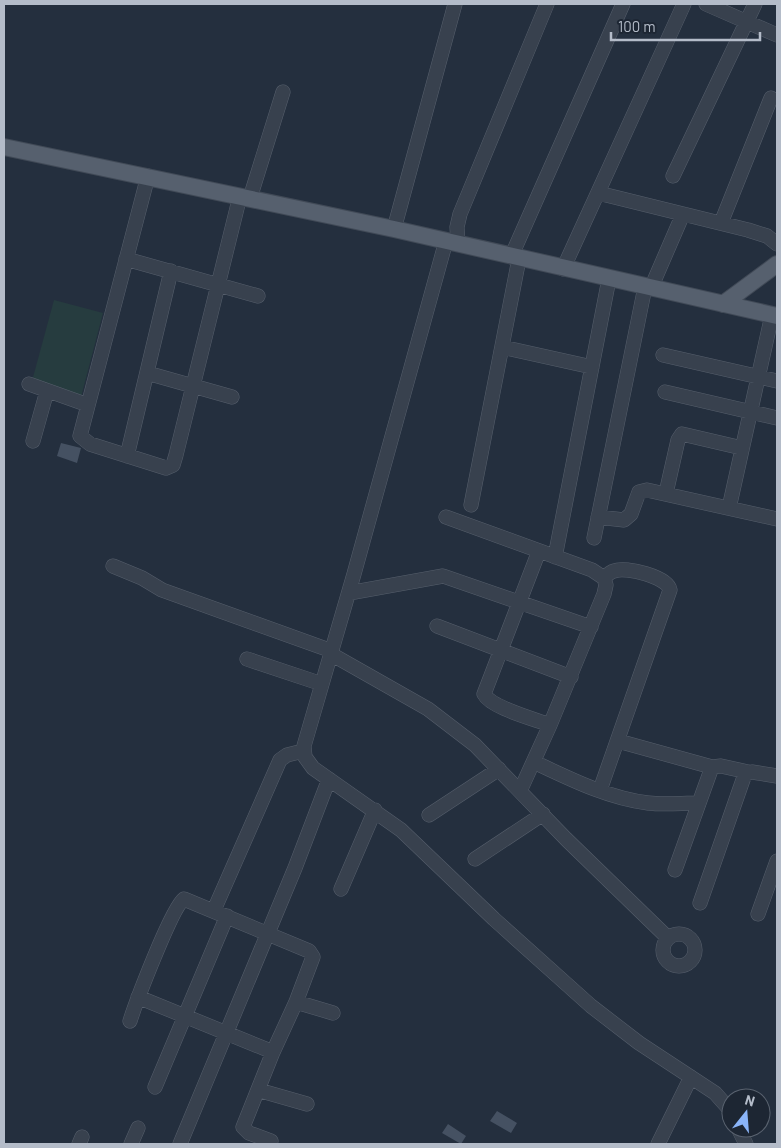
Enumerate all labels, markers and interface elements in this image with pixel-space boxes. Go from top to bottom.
scale bar [611,10,760,42]
text: 100 m [618,17,656,35]
north arrow [721,1088,771,1138]
text: N [743,1091,757,1110]

